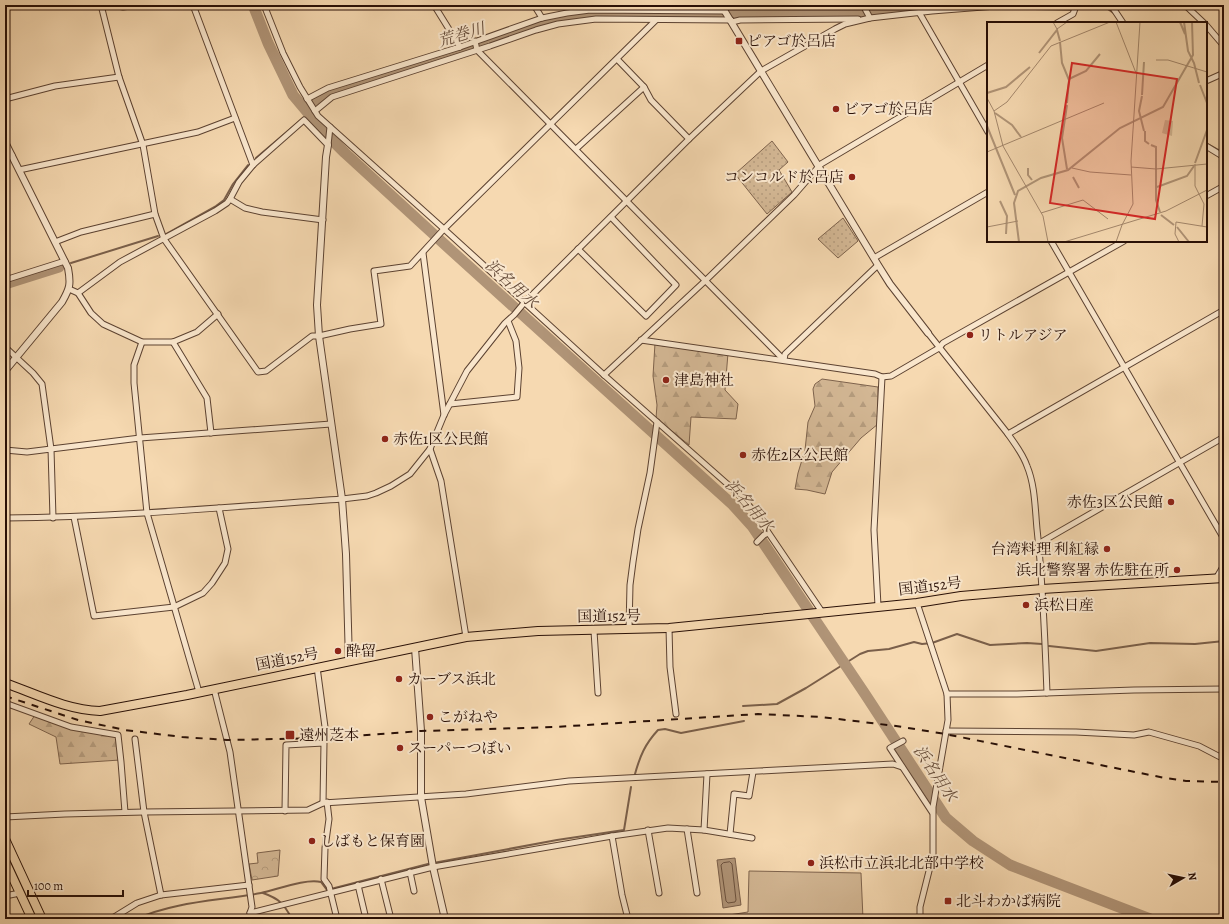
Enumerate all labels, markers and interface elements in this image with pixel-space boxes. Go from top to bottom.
water label: 荒巻川 [435,17,489,52]
inset map [987,22,1207,242]
place label: ピアゴ於呂店 [747,31,836,51]
marker: ピアゴ於呂店 [734,36,744,46]
place label: ビアゴ於呂店 [844,99,933,119]
marker: ビアゴ於呂店 [831,104,841,114]
place label: コンコルド於呂店 [724,167,844,187]
marker: コンコルド於呂店 [847,172,857,182]
water label: 浜名用水 [480,254,544,315]
place label: リトルアジア [978,325,1067,345]
marker: リトルアジア [965,330,975,340]
place label: 津島神社 [674,370,734,390]
marker: 津島神社 [661,375,671,385]
place label: 赤佐1区公民館 [393,429,488,449]
marker: 赤佐1区公民館 [380,434,390,444]
place label: 赤佐2区公民館 [751,445,848,465]
marker: 赤佐2区公民館 [738,450,748,460]
water label: 浜名用水 [720,474,780,539]
place label: 赤佐3区公民館 [1067,492,1163,512]
marker: 赤佐3区公民館 [1166,497,1176,507]
place label: 台湾料理 利紅縁 [991,539,1099,559]
marker: 台湾料理 利紅縁 [1102,544,1112,554]
place label: 浜北警察署 赤佐駐在所 [1016,560,1169,580]
marker: 浜北警察署 赤佐駐在所 [1172,565,1182,575]
street label: 国道152号 [897,572,963,600]
place label: 浜松日産 [1034,595,1094,615]
marker: 浜松日産 [1021,600,1031,610]
street label: 国道152号 [577,605,641,627]
place label: 酔留 [346,641,376,661]
street label: 国道152号 [254,643,320,675]
marker: 酔留 [333,646,343,656]
place label: カーブス浜北 [407,669,496,689]
marker: カーブス浜北 [394,674,404,684]
place label: こがねや [438,707,498,727]
marker: こがねや [425,712,435,722]
place label: 遠州芝本 [299,725,359,745]
marker: 遠州芝本 [284,729,296,741]
place label: スーパーつぼい [408,738,512,758]
water label: 浜名用水 [908,741,963,808]
marker: スーパーつぼい [395,743,405,753]
place label: しばもと保育園 [320,831,425,851]
marker: しばもと保育園 [307,836,317,846]
place label: 浜松市立浜北北部中学校 [819,853,984,873]
marker: 浜松市立浜北北部中学校 [806,858,816,868]
north arrow [1163,858,1203,898]
text: N [1184,871,1200,882]
scale bar [28,872,123,898]
text: 100 m [34,878,63,894]
place label: 北斗わかば病院 [956,891,1061,911]
marker: 北斗わかば病院 [943,896,953,906]

